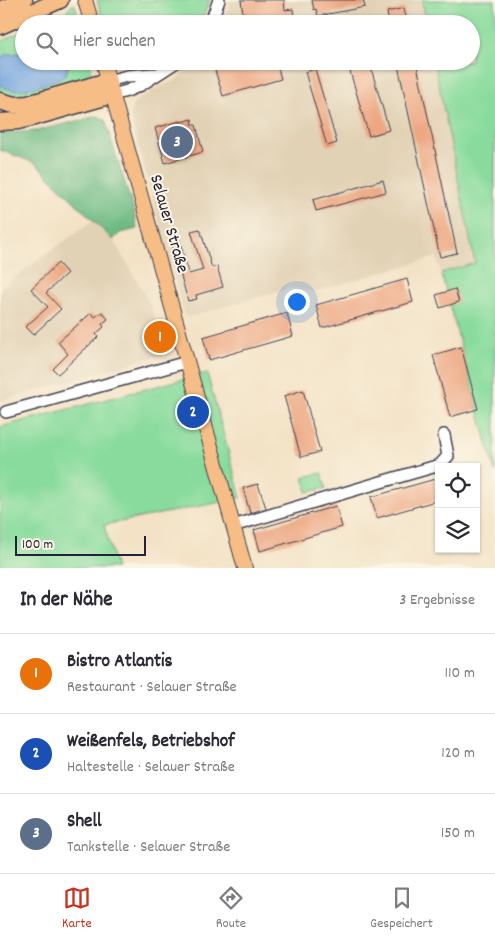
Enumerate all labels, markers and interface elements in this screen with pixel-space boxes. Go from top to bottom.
search box [15,15,480,70]
icon: search [33,29,61,57]
text: Hier suchen [73,29,156,56]
pin: 3 [161,123,193,161]
street label: Selauer Straße [142,172,194,276]
your location [284,289,310,315]
pin: 1 [144,318,176,356]
pin: 2 [177,393,209,431]
map controls [435,463,480,553]
button: locate [435,463,480,508]
button: layers [435,508,480,553]
scale bar [15,533,146,556]
text: 100 m [22,535,53,555]
text: In der Nähe [20,586,112,616]
text: 3 Ergebnisse [399,589,475,612]
text: Bistro Atlantis [67,649,172,676]
text: 1 [34,662,38,685]
text: 110 m [445,662,475,685]
text: Restaurant · Selauer Straße [67,676,237,699]
text: Weißenfels, Betriebshof [67,729,235,756]
text: 2 [33,742,40,765]
text: 120 m [441,742,475,765]
text: Haltestelle · Selauer Straße [67,756,235,779]
text: Shell [67,809,102,836]
text: 3 [32,822,40,845]
text: 150 m [441,822,475,845]
text: Tankstelle · Selauer Straße [67,836,230,859]
tab: Karte [62,884,92,934]
tab: Route [216,884,246,934]
tab: Gespeichert [370,884,433,934]

